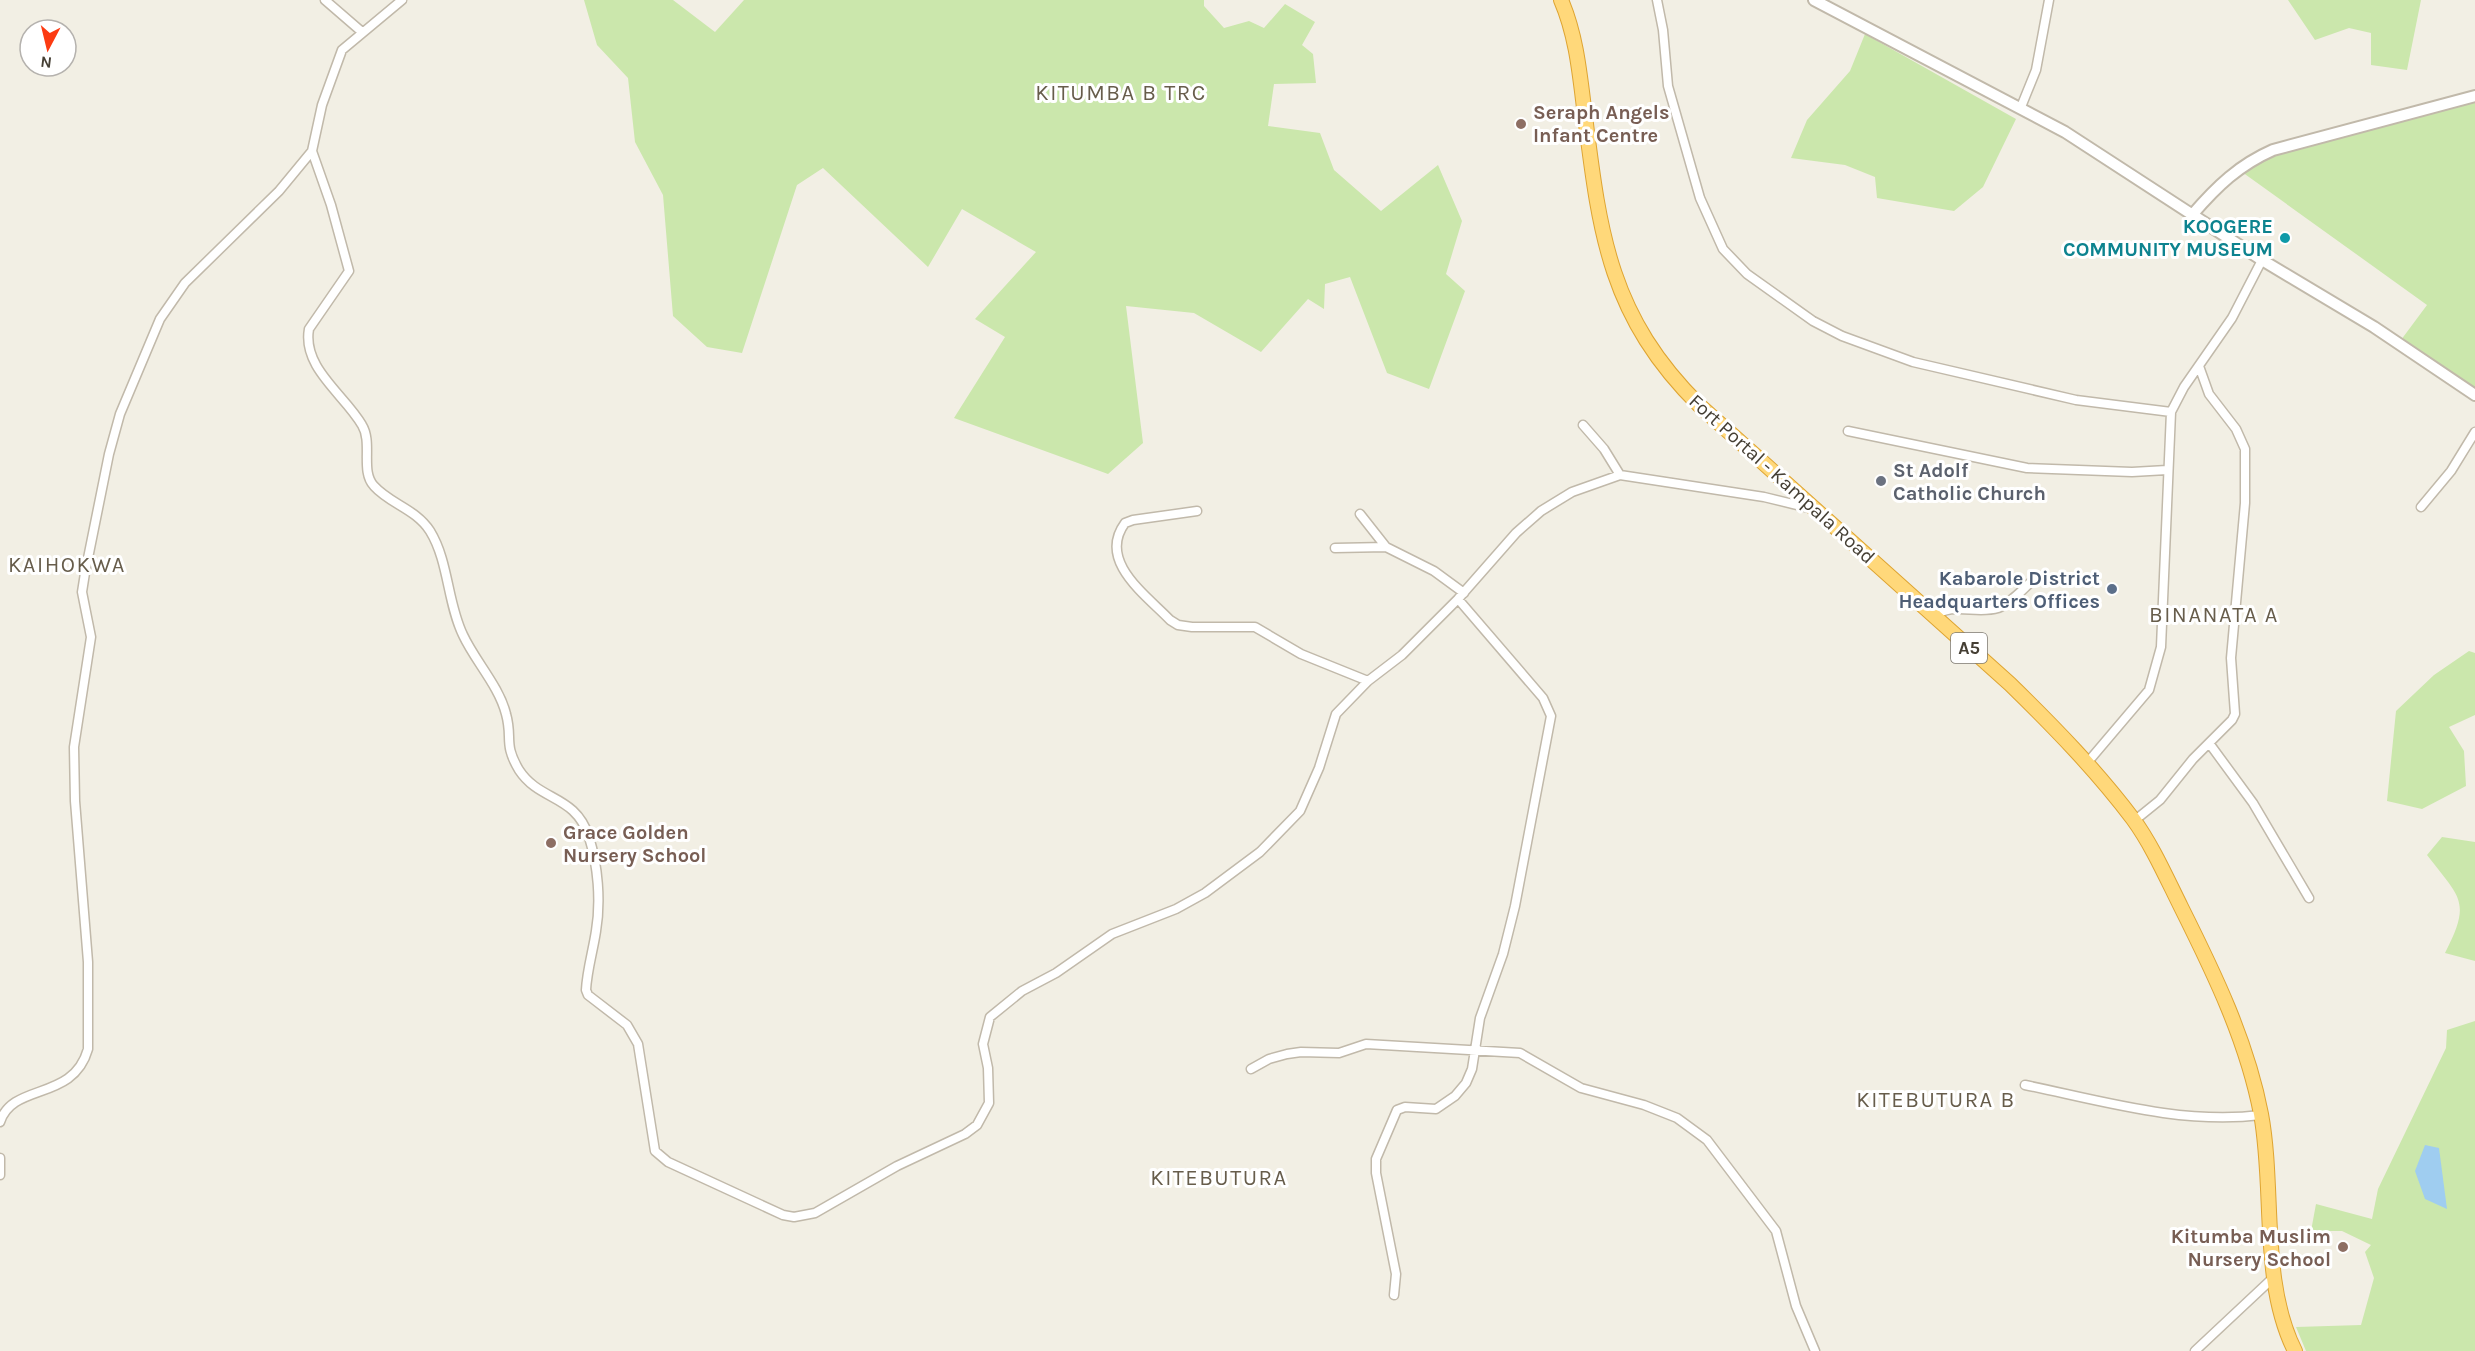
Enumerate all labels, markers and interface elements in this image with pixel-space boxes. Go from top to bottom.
north arrow [18,18,78,78]
text: N [39,52,53,73]
district label: KITUMBA B TRC [1035,80,1207,106]
place label: Seraph Angels Infant Centre [1533,101,1669,147]
marker: Seraph Angels Infant Centre [1514,117,1528,131]
place label: KOOGERE COMMUNITY MUSEUM [2063,215,2273,261]
marker: KOOGERE COMMUNITY MUSEUM [2278,231,2292,245]
street label: Fort Portal - Kampala Road [1684,389,1880,569]
place label: St Adolf Catholic Church [1893,459,2046,505]
marker: St Adolf Catholic Church [1874,474,1888,488]
district label: KAIHOKWA [8,552,126,578]
place label: Kabarole District Headquarters Offices [1898,567,2100,613]
marker: Kabarole District Headquarters Offices [2105,582,2119,596]
district label: BINANATA A [2149,602,2279,628]
road number: A5 [1951,633,1987,663]
place label: Grace Golden Nursery School [563,821,706,867]
marker: Grace Golden Nursery School [544,836,558,850]
district label: KITEBUTURA B [1856,1087,2016,1113]
district label: KITEBUTURA [1150,1165,1288,1191]
place label: Kitumba Muslim Nursery School [2171,1225,2331,1271]
marker: Kitumba Muslim Nursery School [2336,1240,2350,1254]

